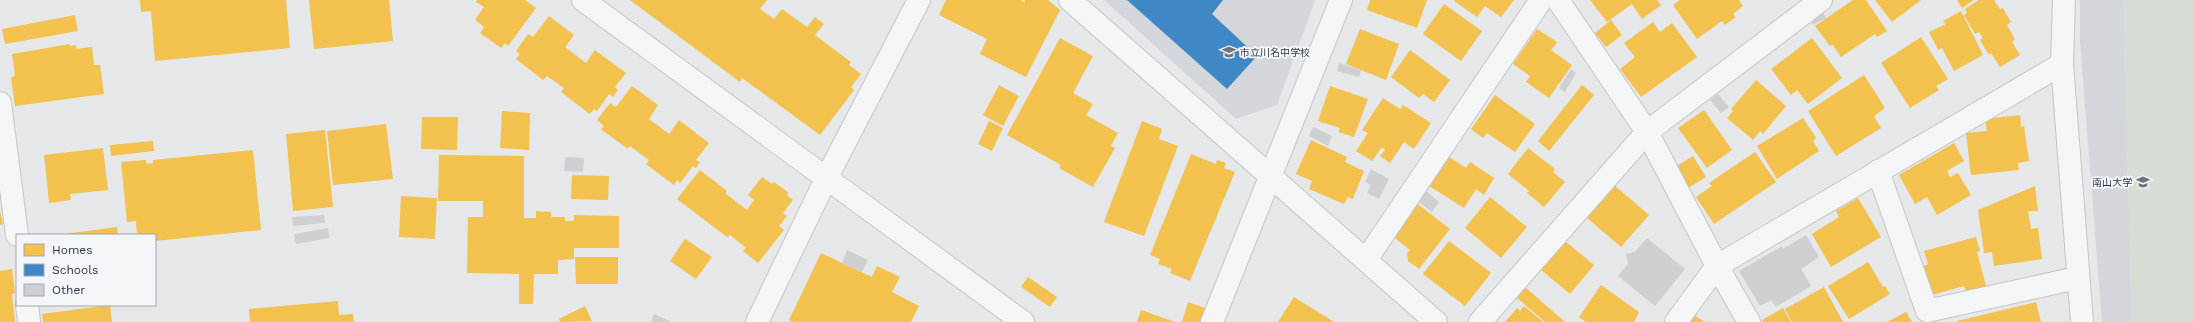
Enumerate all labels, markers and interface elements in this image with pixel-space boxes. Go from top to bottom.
school or university icon: 市立川名中学校 [1221,44,1237,60]
place label: 市立川名中学校 [1240,47,1310,58]
school or university icon: 南山大学 [2135,174,2151,190]
place label: 南山大学 [2092,177,2132,188]
legend [16,234,156,306]
text: Homes [52,243,93,257]
text: Schools [52,263,98,277]
text: Other [52,283,85,297]

